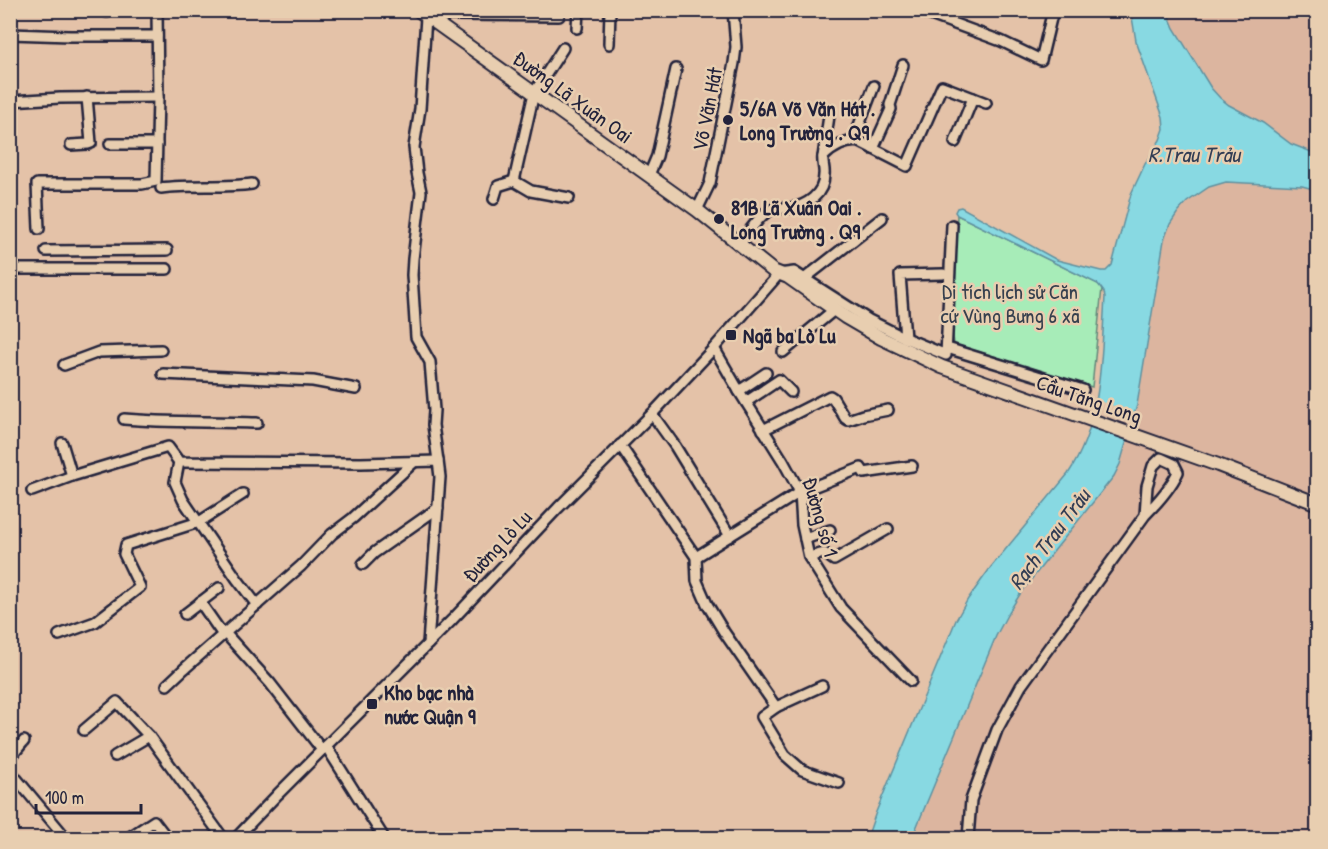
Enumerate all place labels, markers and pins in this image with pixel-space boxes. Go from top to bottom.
place label: 5/6A Võ Văn Hát . Long Trường . Q9 [740,94,875,148]
marker: 5/6A Võ Văn Hát . Long Trường . Q9 [721,113,735,127]
place label: 81B Lã Xuân Oai . Long Trường . Q9 [731,193,862,247]
marker: 81B Lã Xuân Oai . Long Trường . Q9 [712,212,726,226]
place label: Ngã ba Lò Lu [743,321,836,351]
marker: Ngã ba Lò Lu [724,328,738,342]
place label: Kho bạc nhà nước Quận 9 [384,678,476,731]
marker: Kho bạc nhà nước Quận 9 [365,697,379,711]

